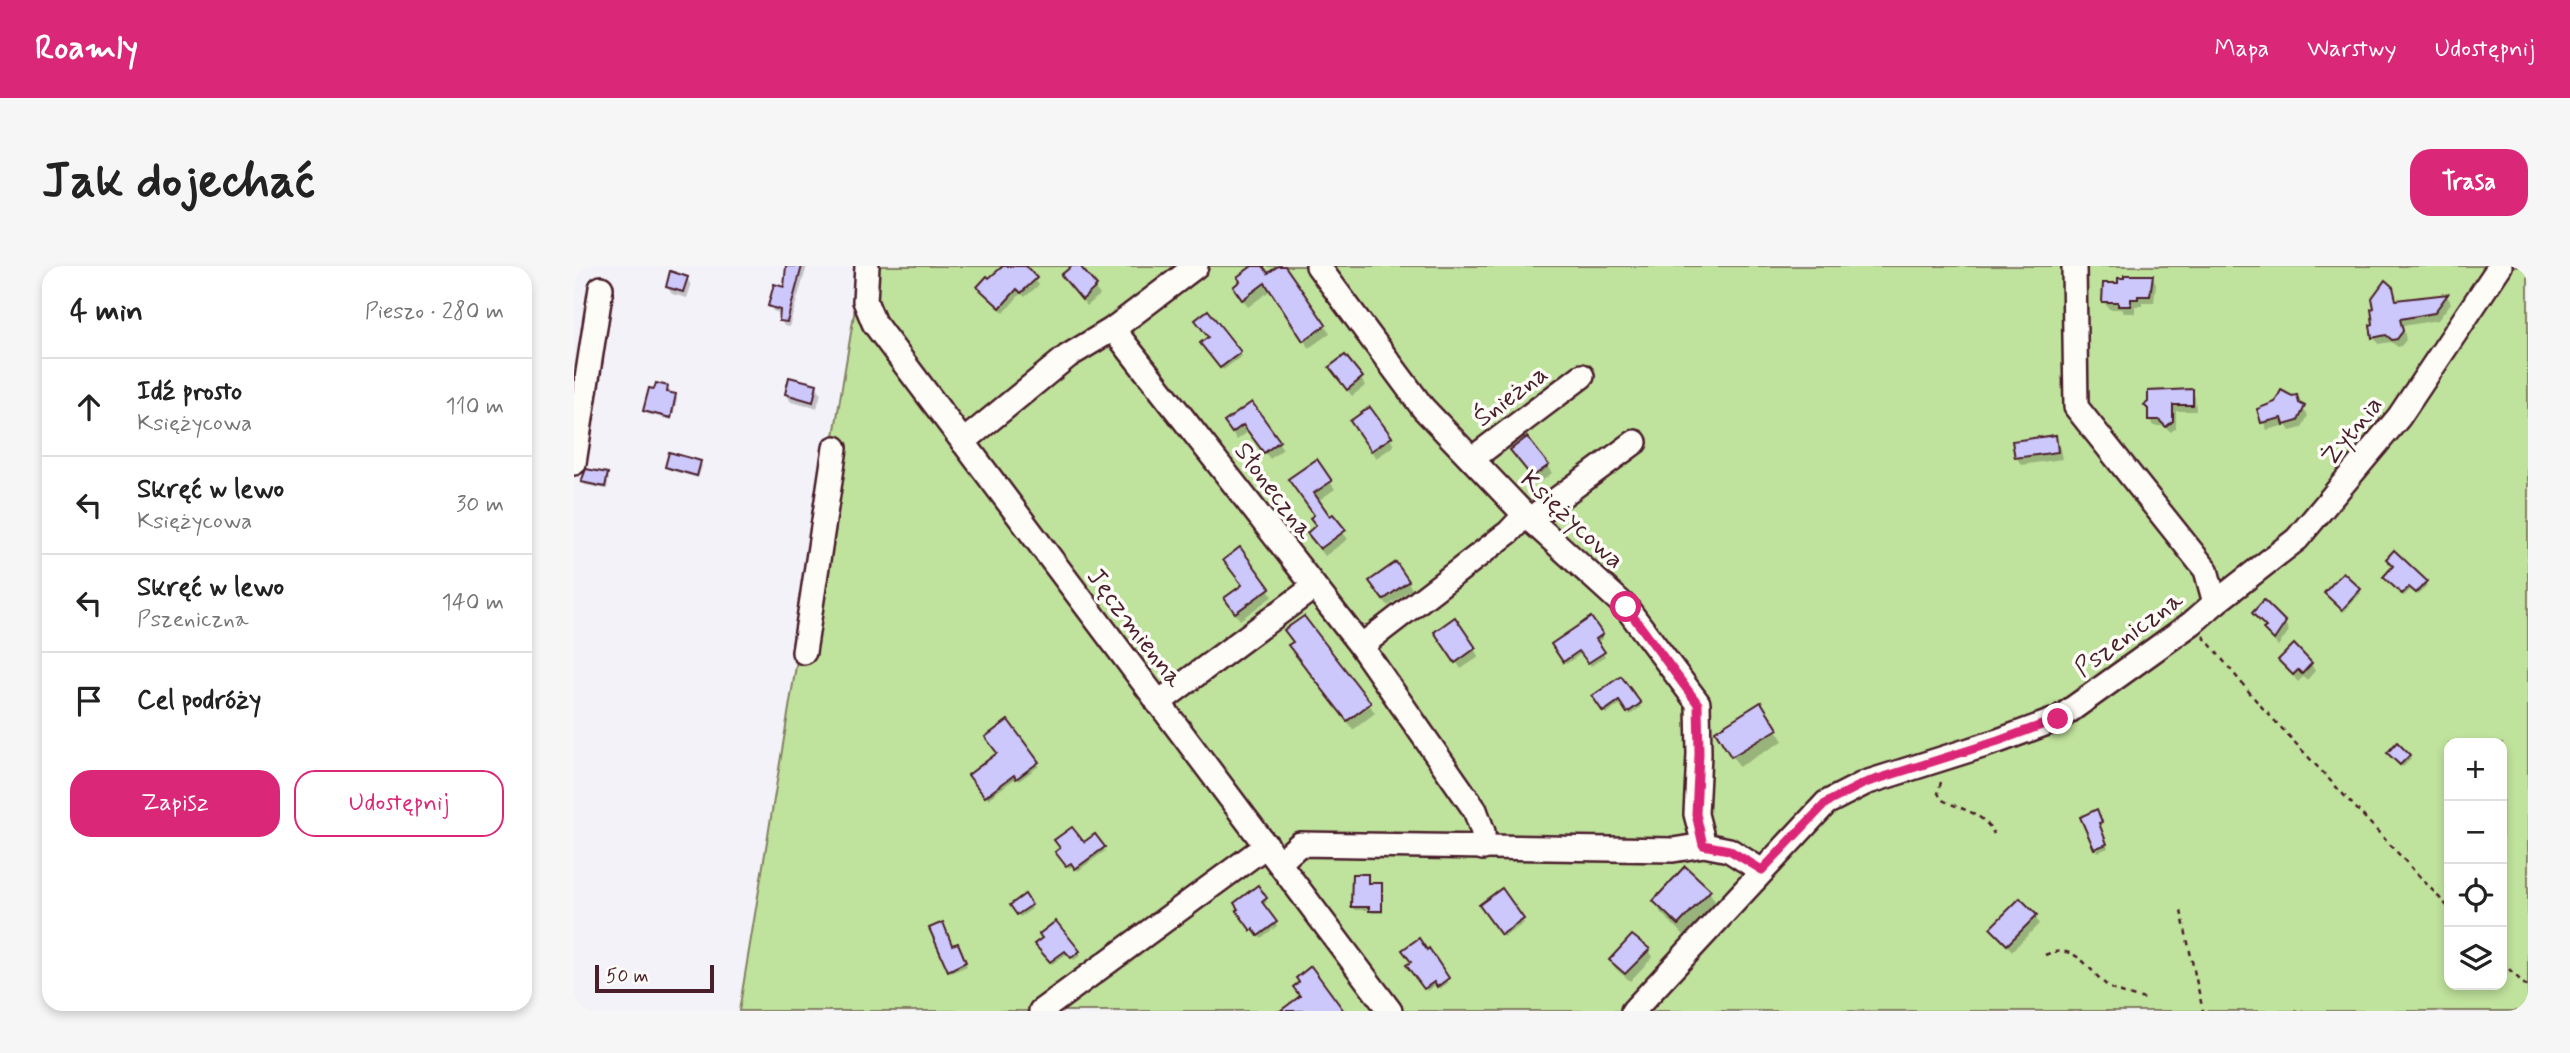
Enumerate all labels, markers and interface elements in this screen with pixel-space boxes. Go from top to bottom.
text: Roamly [35,27,138,71]
text: Mapa [2214,34,2269,65]
text: Warstwy [2307,34,2397,65]
text: Udostępnij [2435,34,2535,65]
button: Trasa [2410,149,2528,216]
text: Jak dojechać [42,150,315,215]
text: 4 min [70,292,143,331]
text: Pieszo · 280 m [365,297,504,327]
street label: Śnieżna [1467,357,1555,436]
text: Idź prosto [137,375,242,409]
icon: ahead [70,388,108,426]
street label: Żytnia [2314,389,2391,473]
text: 110 m [445,392,504,422]
text: Księżycowa [137,409,252,439]
street label: Słoneczna [1226,436,1321,547]
street label: Księżycowa [1512,464,1631,577]
text: Skręć w lewo [137,473,284,507]
icon: left [70,486,108,524]
text: 30 m [456,490,504,520]
text: Księżycowa [137,507,252,537]
street label: Jęczmienna [1078,562,1191,695]
text: Skręć w lewo [137,571,284,605]
icon: left [70,584,108,622]
street label: Pszeniczna [2068,584,2191,685]
text: 140 m [441,588,504,618]
route start [1610,591,1641,622]
text: Pszeniczna [137,605,249,635]
icon: arrive [70,682,108,720]
text: Cel podróży [137,684,261,718]
route end [2042,703,2073,734]
map controls [2444,738,2507,990]
button: + [2444,738,2507,801]
button: Zapisz [70,770,280,837]
button: Udostępnij [294,770,504,837]
button: − [2444,801,2507,864]
button: locate [2444,864,2507,927]
button: layers [2444,927,2507,990]
scale bar [595,962,714,994]
text: 50 m [606,964,649,989]

